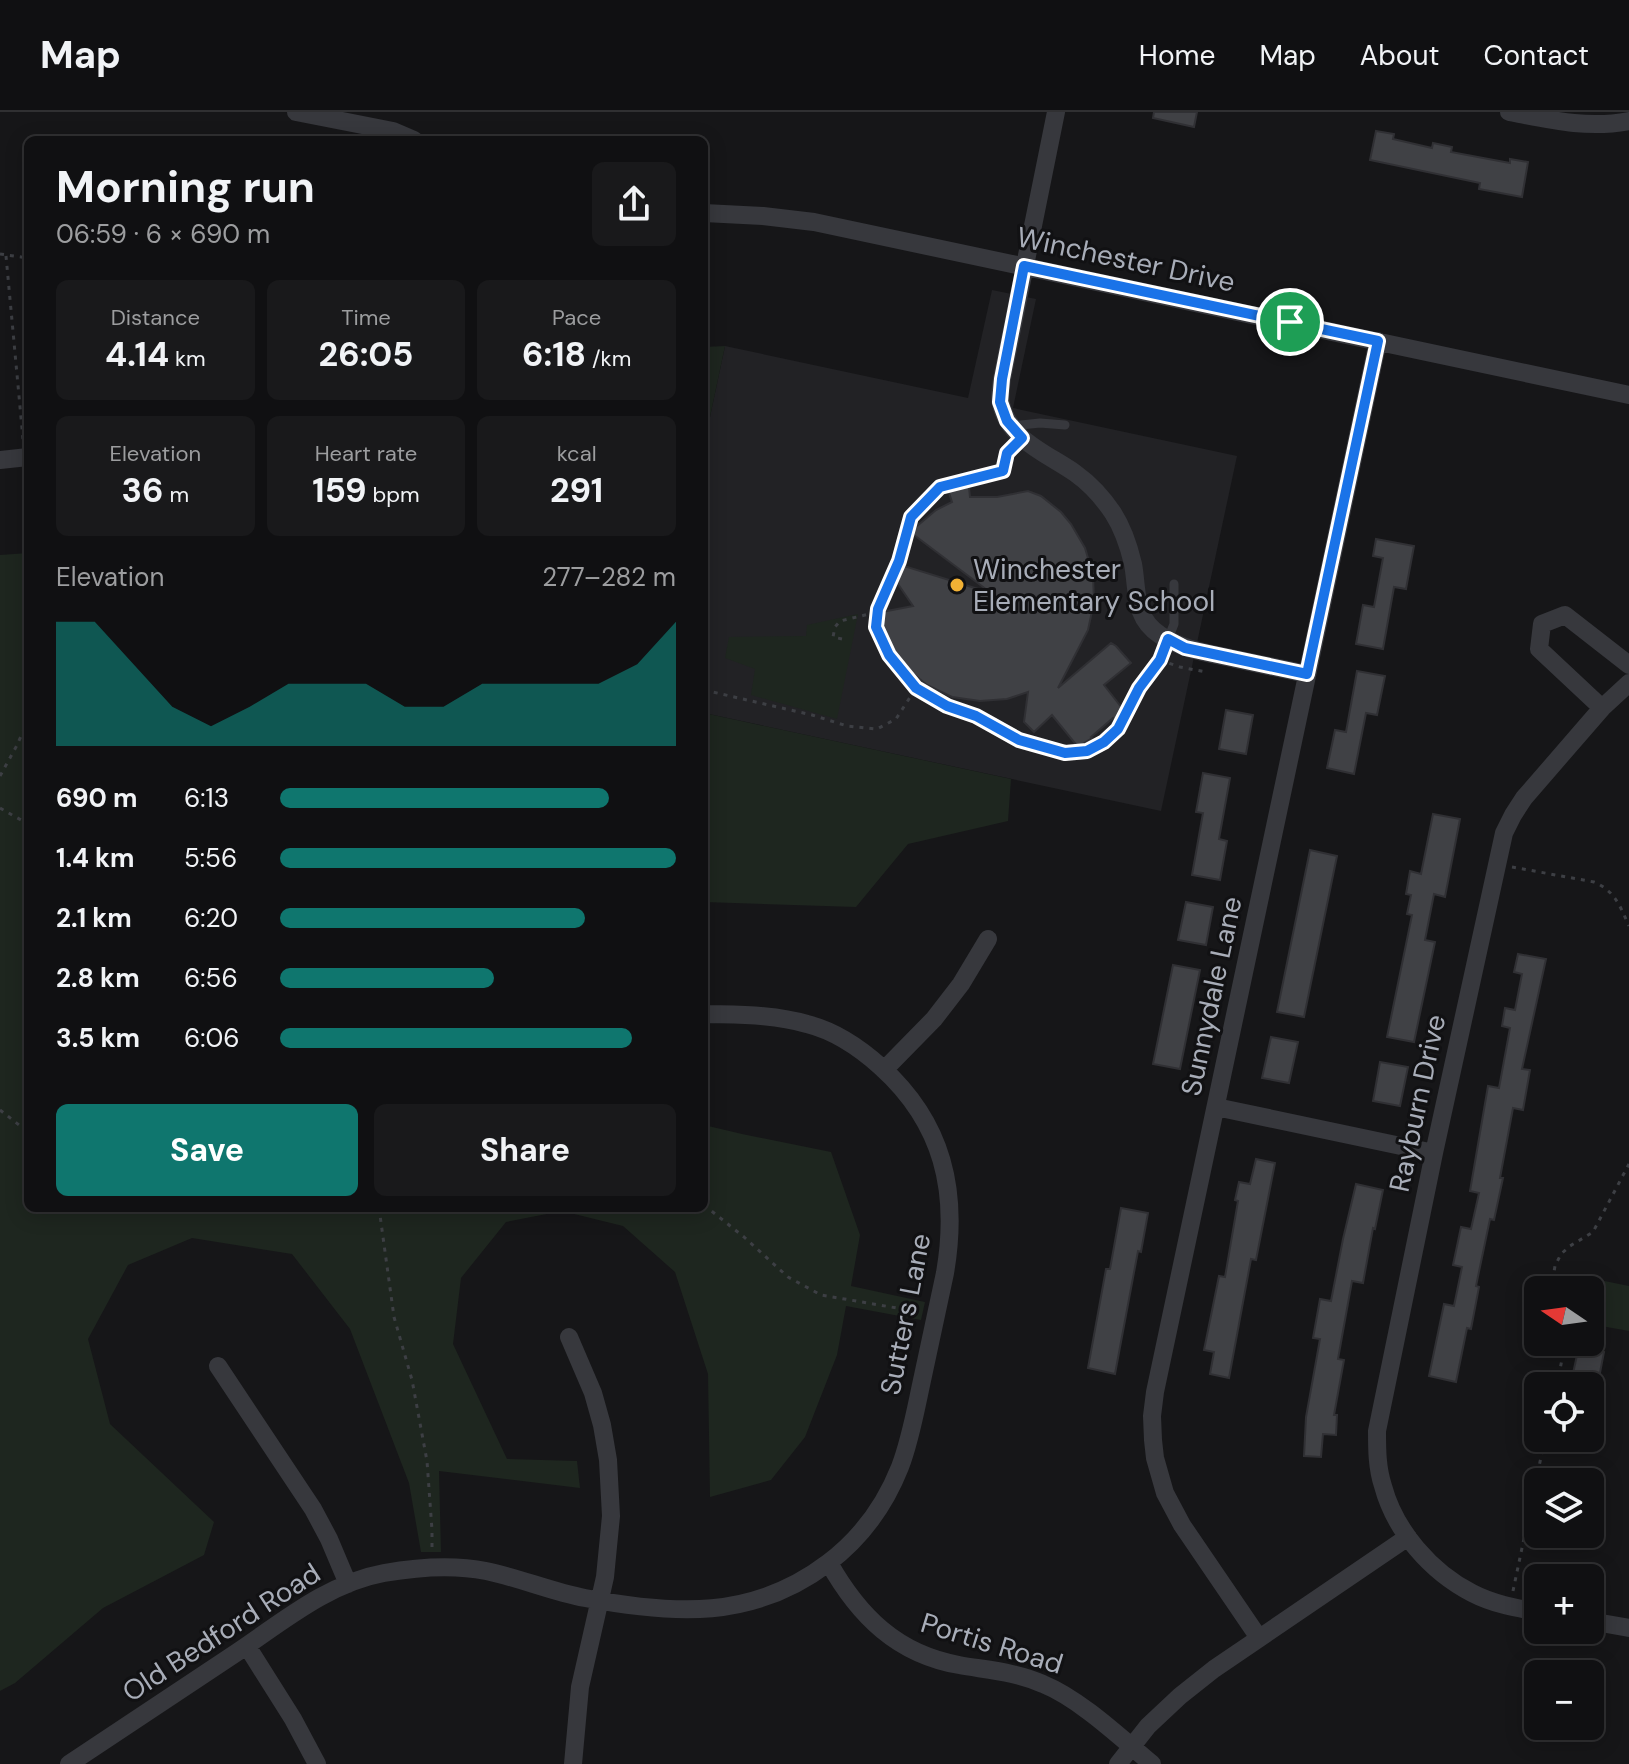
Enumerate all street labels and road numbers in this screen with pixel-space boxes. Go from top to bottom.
street label: Winchester Drive [1013,218,1238,301]
street label: Sunnydale Lane [1172,893,1251,1099]
street label: Rayburn Drive [1381,1011,1454,1195]
street label: Sutters Lane [872,1230,939,1398]
street label: Old Bedford Road [115,1555,327,1710]
street label: Portis Road [916,1604,1067,1683]

